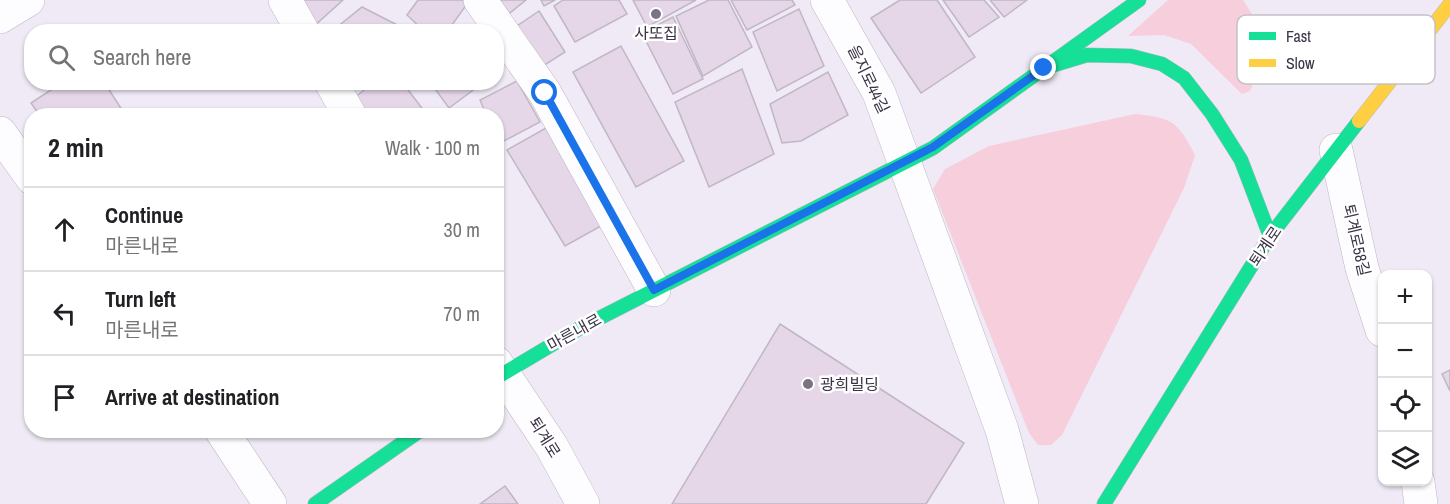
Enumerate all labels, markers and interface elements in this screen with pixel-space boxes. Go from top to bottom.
marker: 사또집 [649,7,663,21]
legend [1237,15,1435,84]
place label: 사또집 [634,22,678,44]
search box [24,24,504,90]
text: Fast [1286,25,1311,47]
icon: search [45,41,78,74]
street label: 을지로44길 [843,41,895,117]
text: Search here [93,42,191,72]
text: Slow [1286,52,1315,74]
route end [1030,54,1056,80]
route start [531,79,557,105]
text: 2 min [48,130,104,165]
text: Walk · 100 m [385,134,480,161]
text: Continue [105,200,183,230]
street label: 퇴계로58길 [1338,202,1376,278]
icon: ahead [48,213,81,246]
text: 30 m [444,216,480,243]
street label: 퇴계로 [1244,221,1287,270]
text: 마른내로 [105,232,179,259]
map controls [1378,270,1432,486]
button: + [1378,270,1432,324]
text: Turn left [105,284,176,314]
icon: left [48,297,81,330]
text: 70 m [444,300,480,327]
street label: 마른내로 [543,308,605,356]
text: 마른내로 [105,316,179,343]
button: − [1378,324,1432,378]
place label: 광희빌딩 [820,373,879,395]
marker: 광희빌딩 [801,377,815,391]
button: locate [1378,378,1432,432]
icon: arrive [48,381,81,414]
text: Arrive at destination [105,382,279,412]
street label: 퇴계로 [524,412,566,462]
button: layers [1378,432,1432,486]

